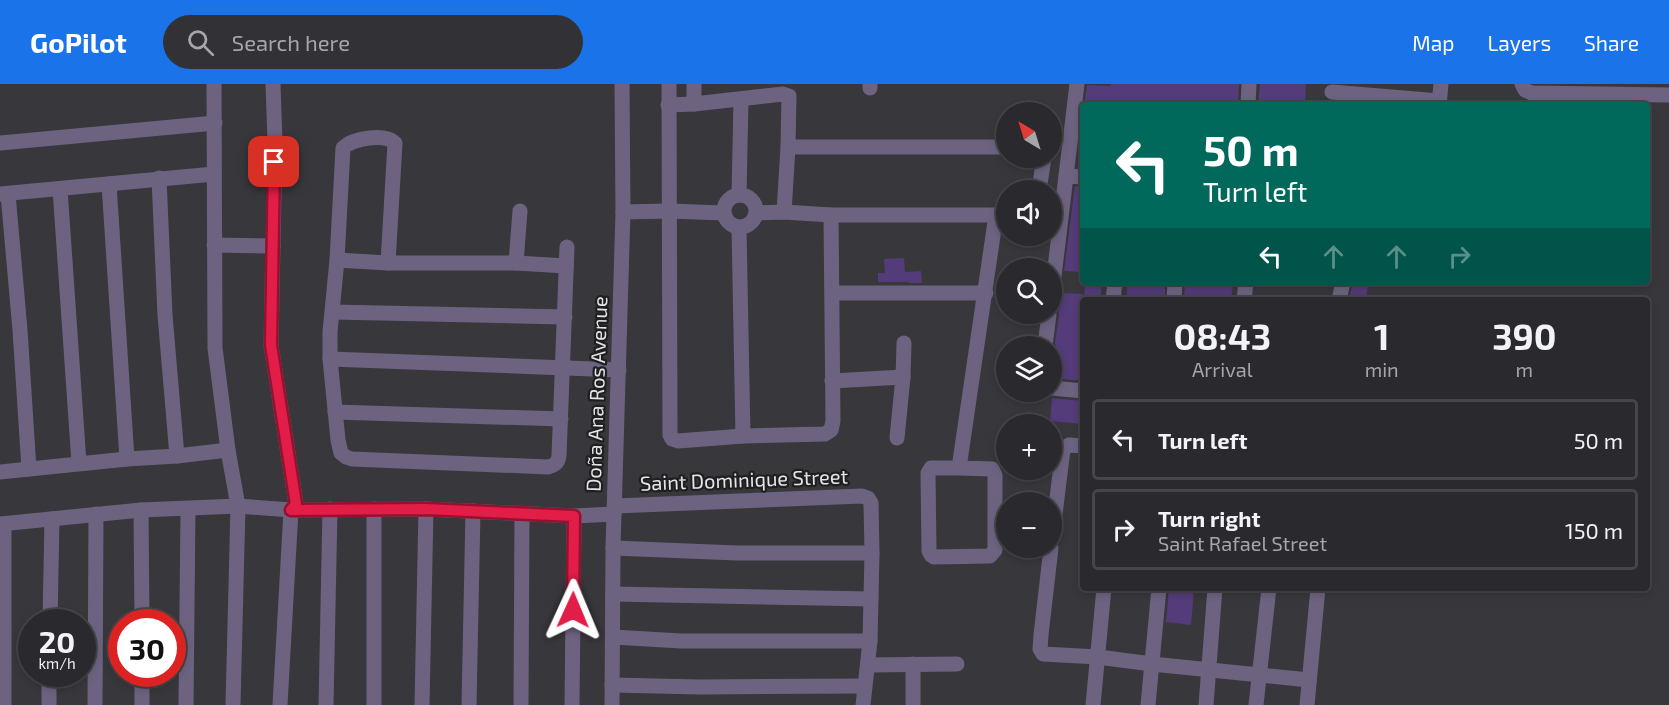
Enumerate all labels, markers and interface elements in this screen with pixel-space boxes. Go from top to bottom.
search box [163,15,583,69]
text: GoPilot [30,25,127,59]
icon: search [184,26,217,59]
text: Search here [232,29,350,55]
text: Map [1412,30,1454,55]
text: Layers [1487,30,1551,55]
text: Share [1584,30,1639,55]
north arrow [996,102,1062,168]
map controls [996,102,1062,558]
text: 50 m [1203,124,1299,174]
icon: left [1104,126,1182,204]
pin [248,136,299,187]
icon: arrive [257,145,290,178]
text: Turn left [1203,175,1307,207]
button: sound [996,180,1062,246]
icon: left [1254,240,1287,273]
icon: ahead [1317,240,1350,273]
icon: ahead [1380,240,1413,273]
icon: right [1443,240,1476,273]
button: search [996,258,1062,324]
street label: Doña Ana Ros Avenue [581,296,611,492]
text: 08:43 [1173,314,1271,357]
text: 1 [1374,314,1389,357]
text: 390 [1492,314,1557,357]
button: layers [996,336,1062,402]
text: Arrival [1192,357,1253,381]
text: min [1365,357,1399,381]
text: m [1516,357,1533,381]
button: + [996,414,1062,480]
icon: left [1107,423,1140,456]
text: Turn left [1158,427,1247,453]
text: 50 m [1574,427,1623,453]
street label: Saint Dominique Street [640,463,849,495]
button: − [996,492,1062,558]
text: Turn right [1158,505,1260,531]
icon: right [1107,513,1140,546]
text: 150 m [1565,517,1623,543]
text: Saint Rafael Street [1158,531,1327,555]
position arrow [541,578,605,642]
speed limit sign: 30 [108,609,186,687]
text: 20 [39,623,75,659]
text: km/h [38,654,76,672]

